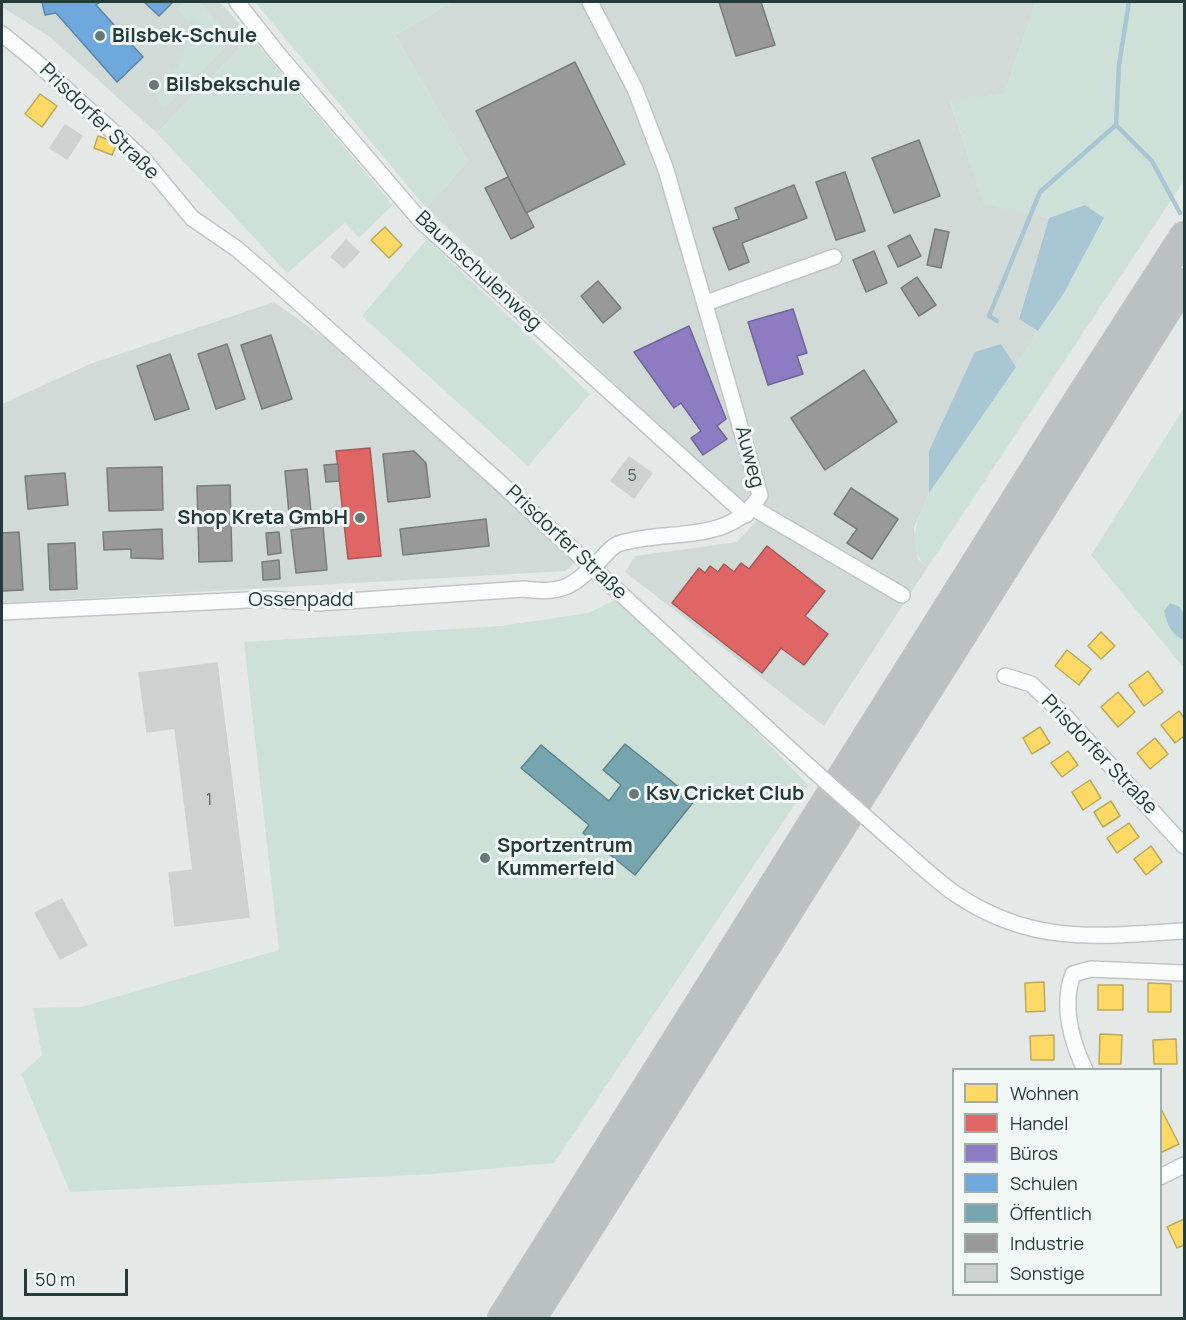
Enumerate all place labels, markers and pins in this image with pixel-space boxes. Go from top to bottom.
place label: Bilsbek-Schule [112,24,257,48]
marker: Bilsbek-Schule [93,29,107,43]
place label: Bilsbekschule [166,73,301,97]
marker: Bilsbekschule [147,78,161,92]
place label: Shop Kreta GmbH [177,506,348,530]
marker: Shop Kreta GmbH [353,511,367,525]
place label: Ksv Cricket Club [646,782,804,806]
marker: Ksv Cricket Club [627,787,641,801]
place label: Sportzentrum Kummerfeld [497,834,633,881]
marker: Sportzentrum Kummerfeld [478,851,492,865]

